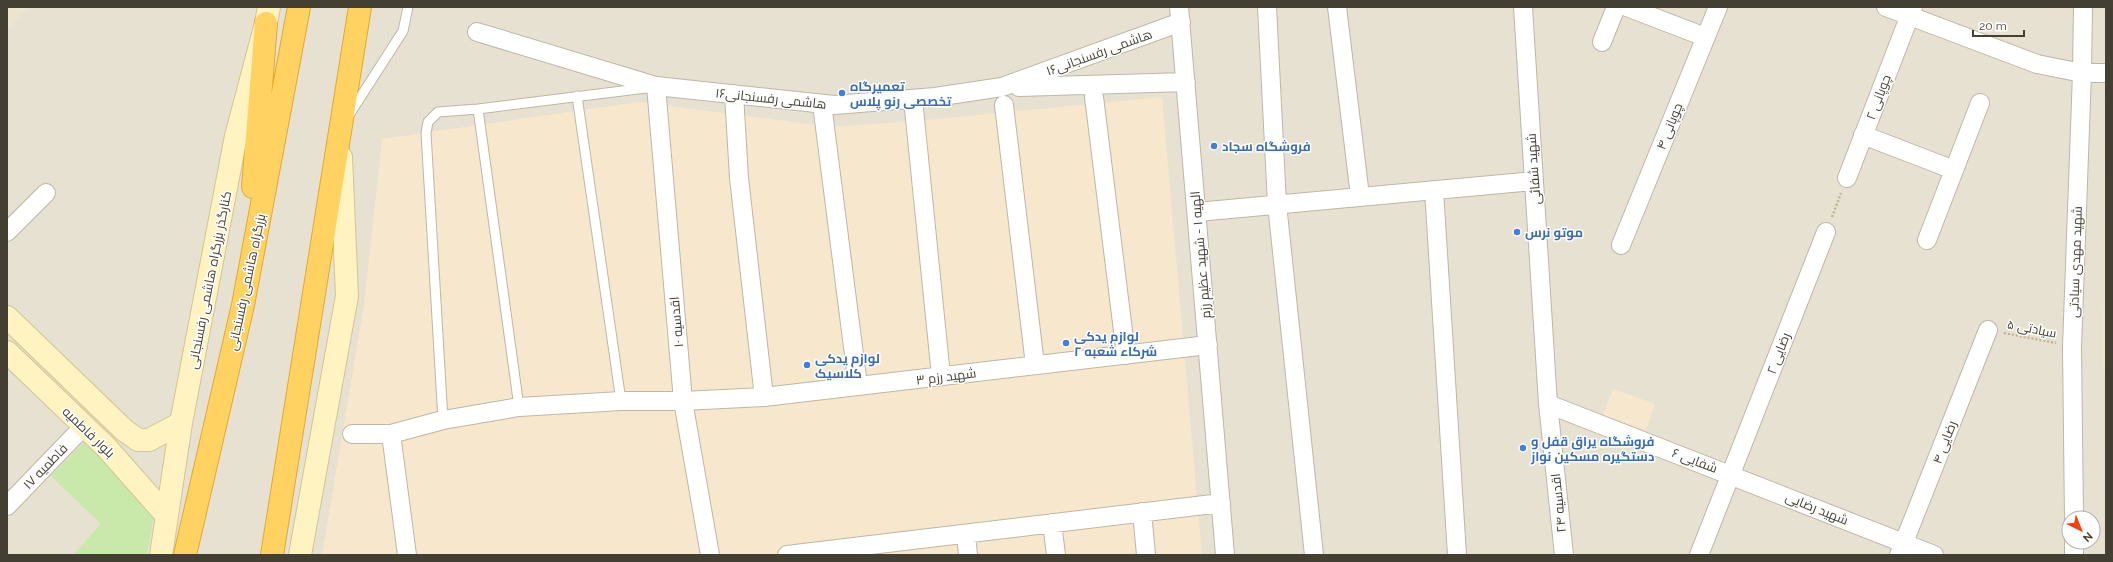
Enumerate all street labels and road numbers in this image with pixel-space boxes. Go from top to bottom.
street label: هاشمی رفسنجانی۱۶ [1044,26,1154,79]
street label: چوپانی ۲ [1863,72,1896,123]
street label: هاشمی رفسنجانی۱۶ [715,85,827,112]
street label: چوپانی ۴ [1653,101,1687,152]
street label: شهید شفائی [1524,133,1543,205]
street label: کنارگذر بزرگراه هاشمی رفسنجانی [185,190,234,370]
street label: الهیه ۱ - شهید عظیم رزم [1187,190,1216,319]
street label: شهید مهدی سیادتی [2066,206,2085,318]
street label: بزرگراه هاشمی رفسنجانی [225,212,268,352]
street label: اقدسیه ۱۰ [667,296,686,348]
street label: سیادتی ۵ [2006,316,2058,341]
street label: رضایی ۲ [1764,330,1793,376]
street label: شهید رزم ۳ [915,365,977,390]
street label: بلوار فاطمیه [59,404,118,461]
street label: رضایی ۴ [1929,419,1960,466]
street label: فاطمیه ۱۷ [20,441,71,492]
street label: شفایی ۶ [1670,445,1720,476]
street label: اقدسیه ۲۴ [1548,473,1569,533]
street label: شهید رضایی [1783,489,1850,528]

